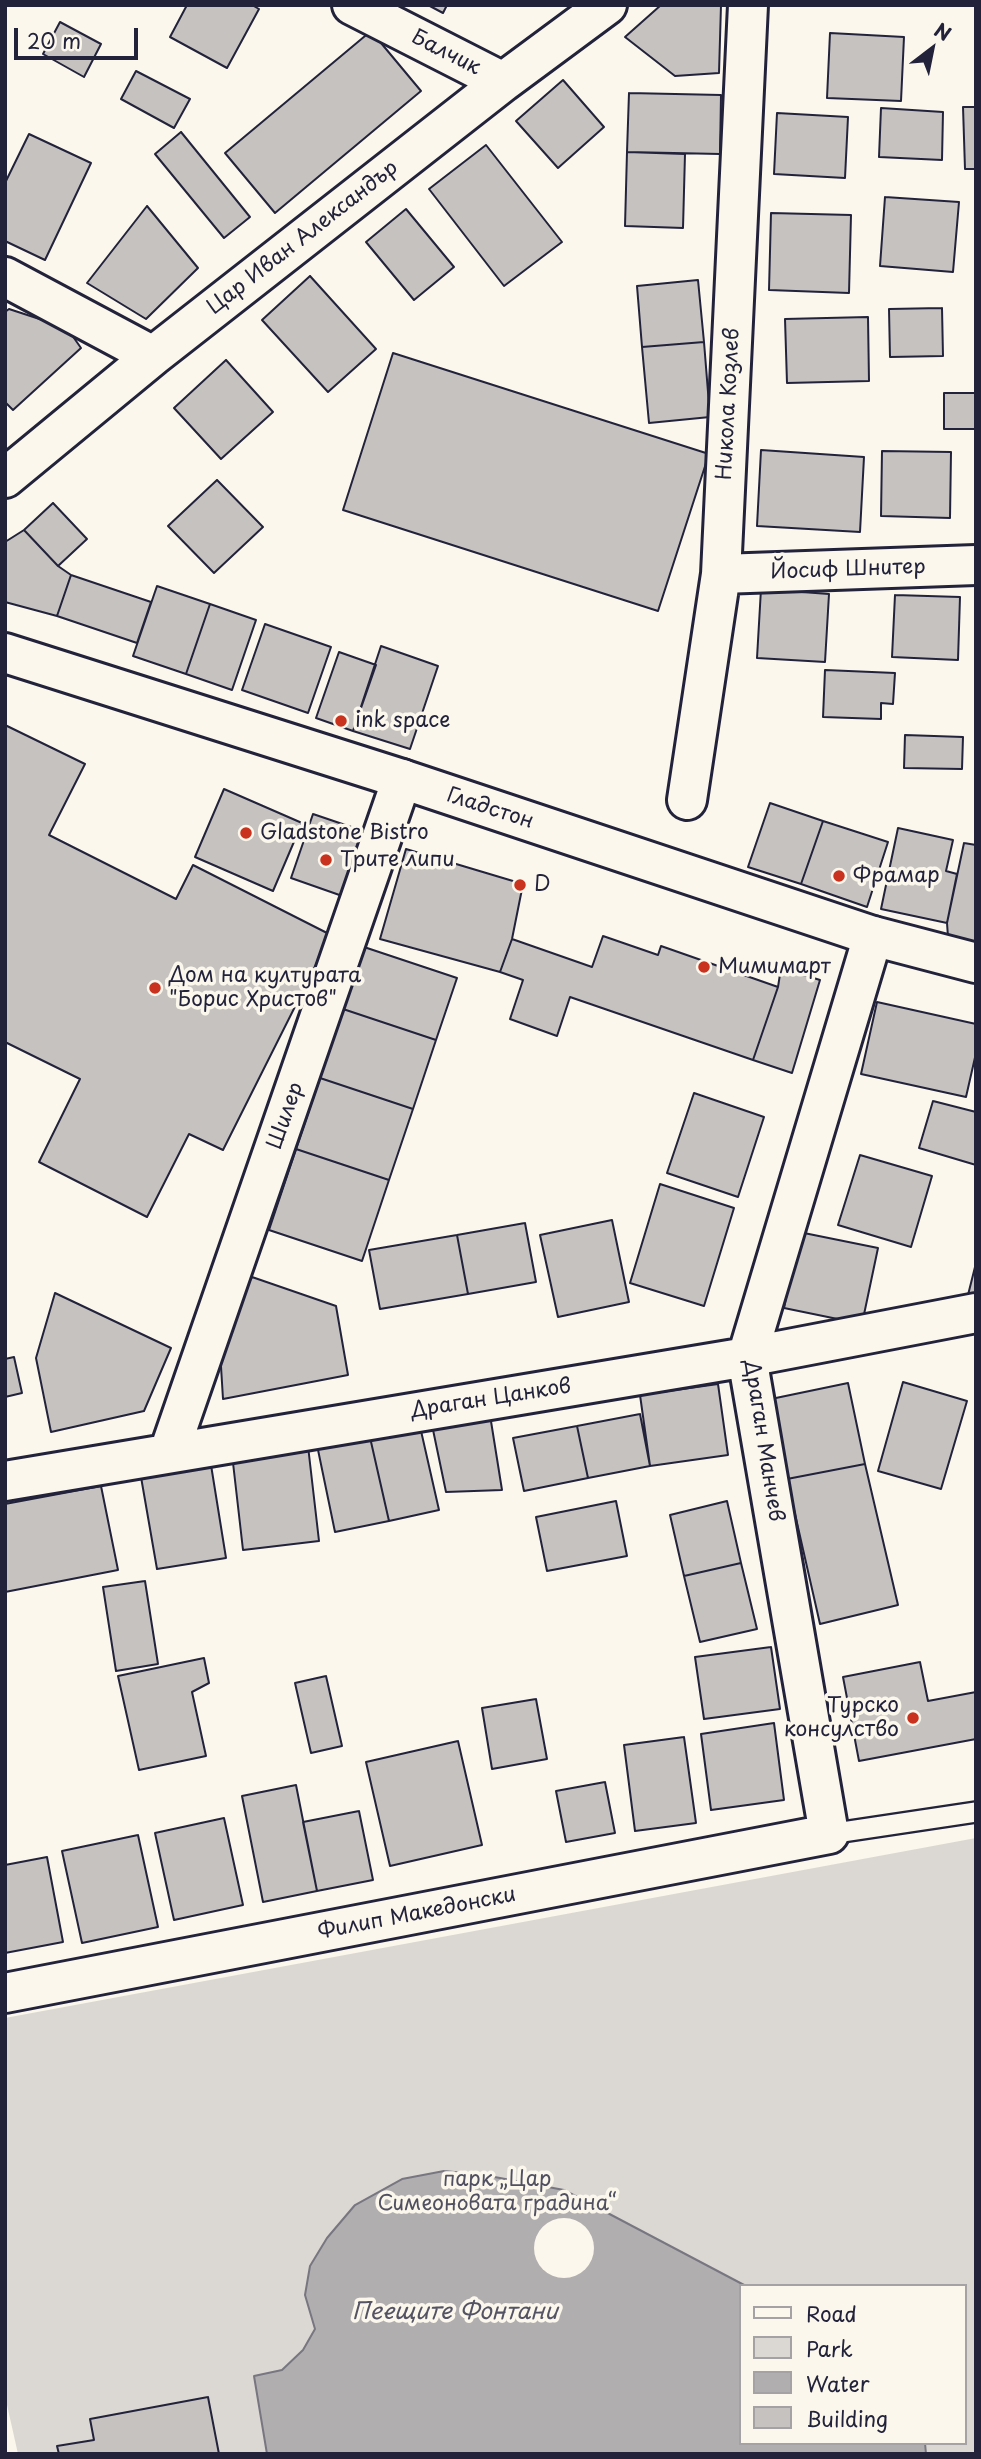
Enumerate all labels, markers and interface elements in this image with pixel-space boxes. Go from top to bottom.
scale bar [18,14,142,58]
north arrow [897,14,967,84]
text: N [929,15,957,47]
text: 20 m [27,24,81,56]
street label: Балчик [407,25,485,81]
street label: Цар Иван Александър [202,156,404,320]
street label: Никола Козлев [712,327,746,481]
street label: Йосиф Шнитер [770,555,926,585]
place label: ink space [355,708,450,734]
marker: ink space [333,713,349,729]
street label: Гладстон [443,783,537,835]
place label: Gladstone Bistro [260,820,429,846]
marker: Gladstone Bistro [238,825,254,841]
place label: Трите липи [340,847,455,873]
marker: Трите липи [318,852,334,868]
place label: Фрамар [853,863,940,889]
marker: Фрамар [831,868,847,884]
place label: D [534,872,551,898]
marker: D [512,877,528,893]
place label: Мимимарт [718,954,831,980]
marker: Мимимарт [696,959,712,975]
place label: Дом на културата "Борис Христов" [169,963,361,1013]
marker: Дом на културата "Борис Христов" [147,980,163,996]
street label: Шилер [263,1079,309,1153]
street label: Драган Манчев [738,1358,788,1524]
street label: Драган Цанков [409,1374,573,1424]
place label: Турско консулство [784,1693,899,1743]
marker: Турско консулство [905,1710,921,1726]
street label: Филип Македонски [316,1882,518,1946]
park label: парк „Цар Симеоновата градина“ [377,2167,617,2217]
legend [740,2284,967,2445]
text: Road [806,2297,857,2329]
water label: Пеещите Фонтани [352,2299,558,2327]
text: Park [806,2332,853,2364]
text: Water [806,2367,869,2399]
text: Building [806,2402,888,2434]

